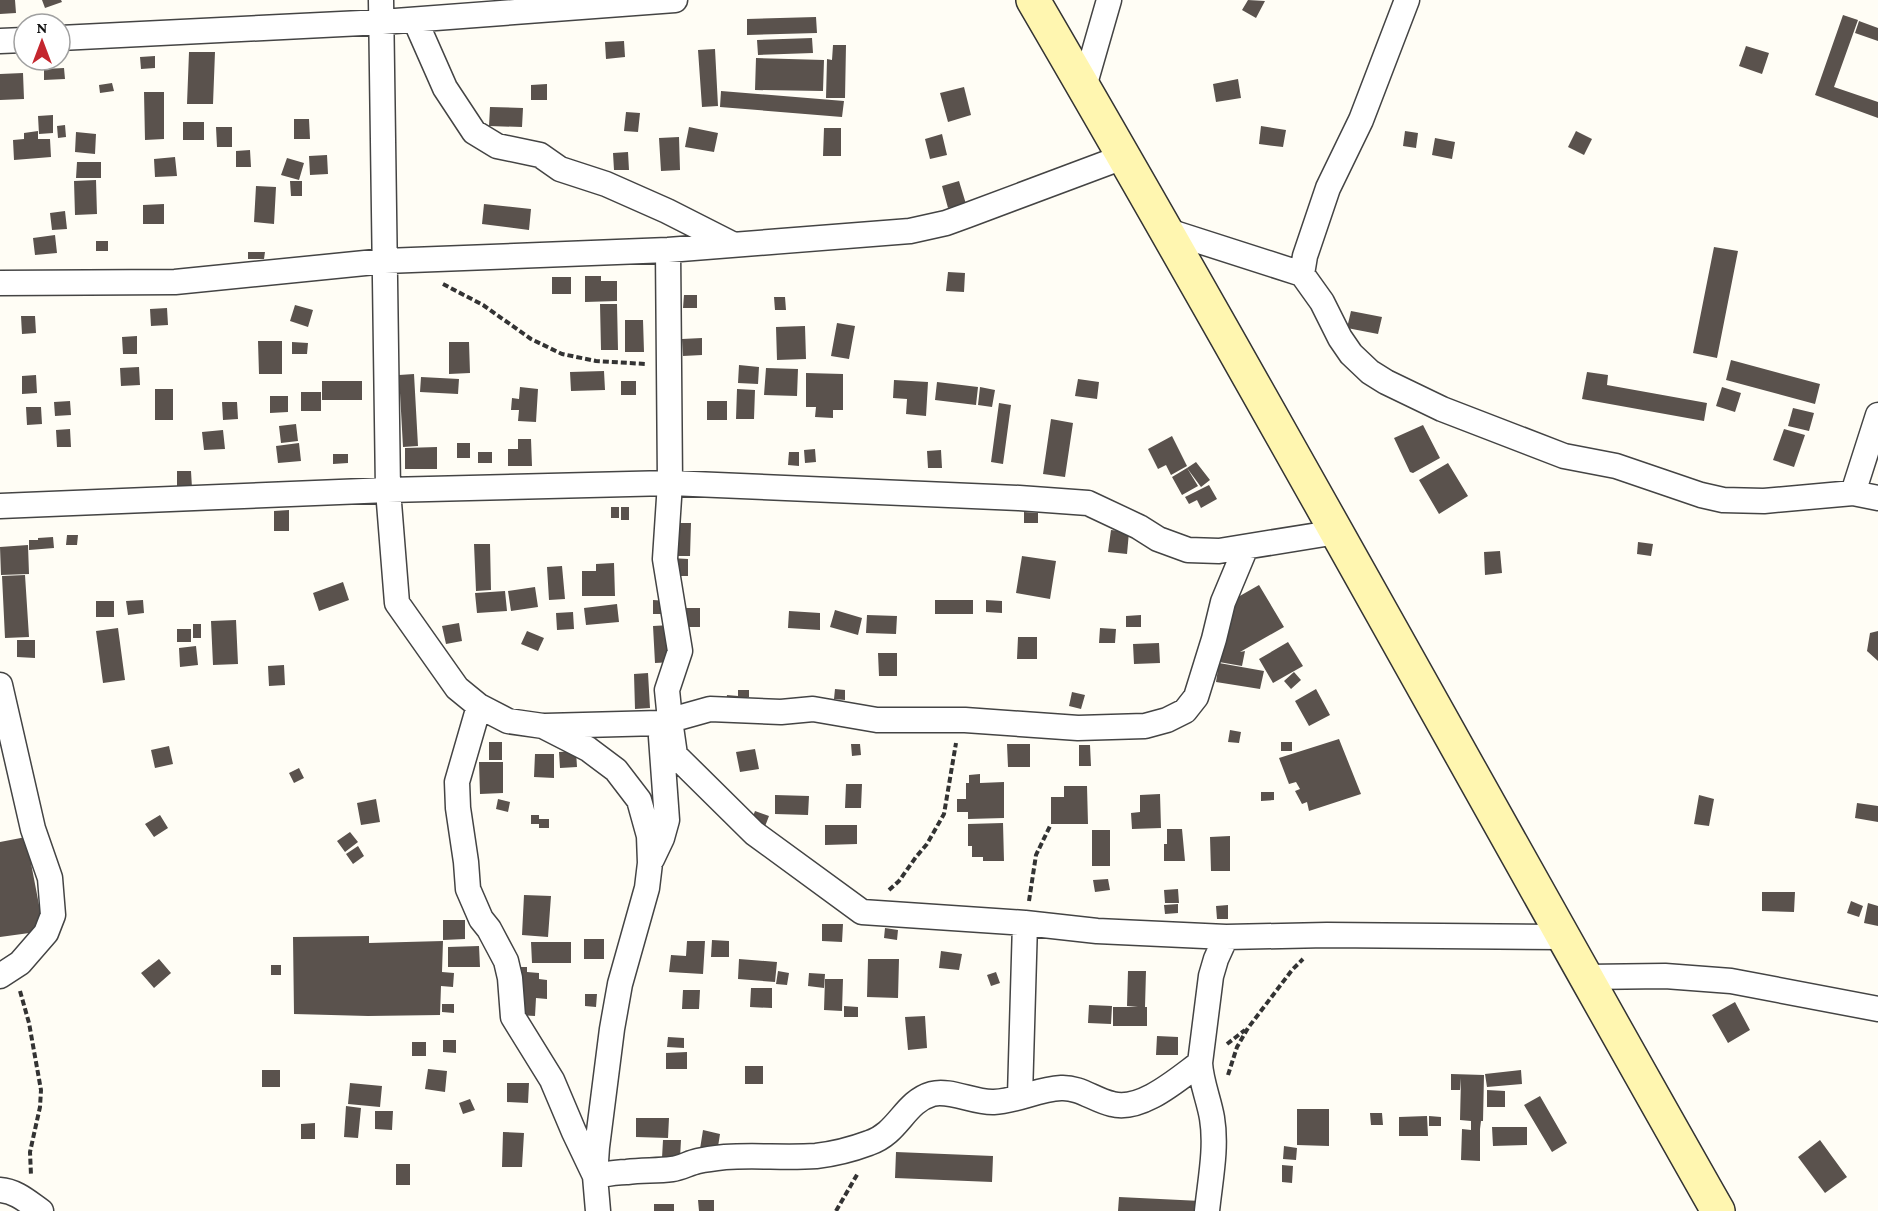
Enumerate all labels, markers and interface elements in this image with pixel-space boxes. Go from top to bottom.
north arrow [12,12,72,72]
text: N [37,19,48,36]

